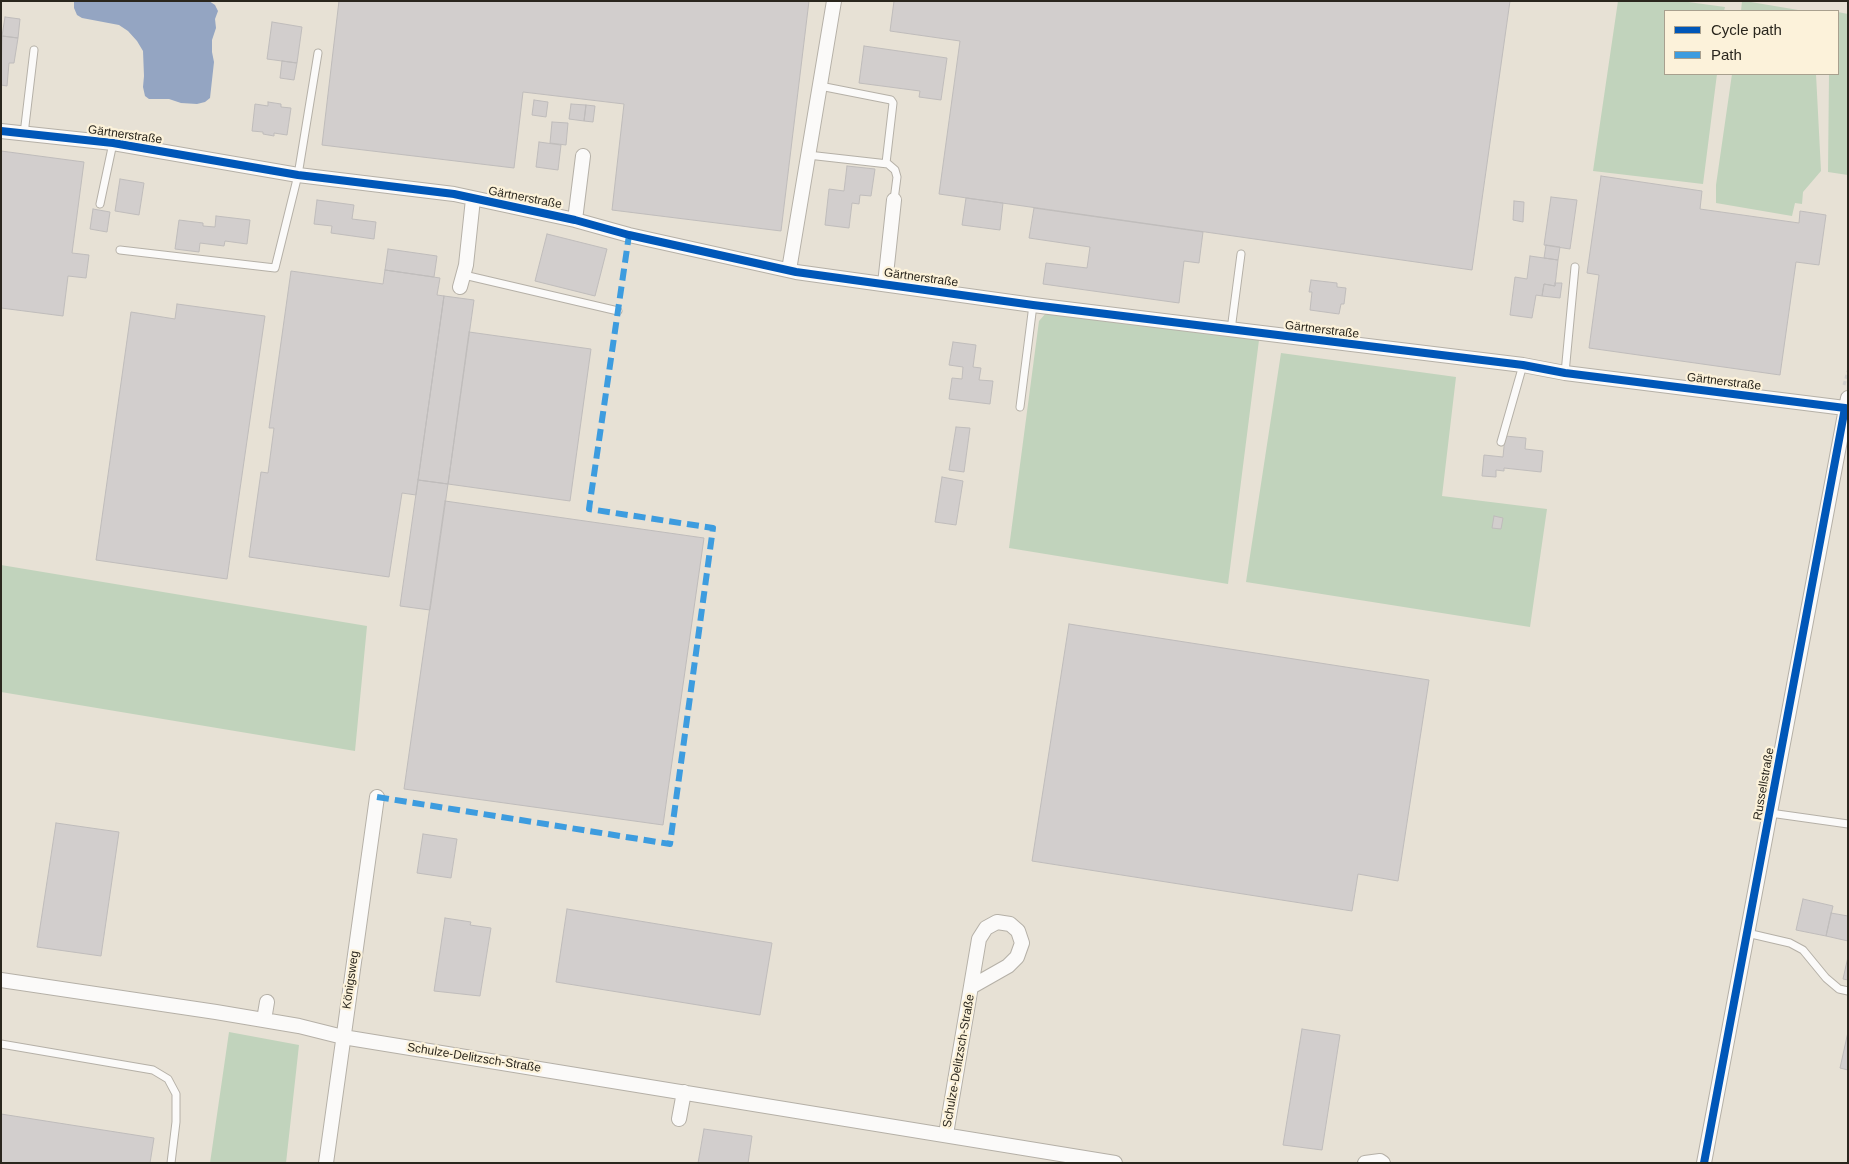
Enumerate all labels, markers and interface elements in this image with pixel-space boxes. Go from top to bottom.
legend [1664,10,1839,75]
text: Cycle path [1711,21,1782,38]
text: Path [1711,46,1742,63]
street label: Gärtnerstraße [87,123,163,147]
street label: Gärtnerstraße [487,184,563,212]
street label: Gärtnerstraße [883,266,959,290]
street label: Gärtnerstraße [1284,318,1360,342]
street label: Gärtnerstraße [1686,370,1762,394]
street label: Russellstraße [1751,747,1777,821]
street label: Königsweg [340,950,362,1010]
street label: Schulze-Delitzsch-Straße [940,993,978,1129]
street label: Schulze-Delitzsch-Straße [406,1040,542,1076]

